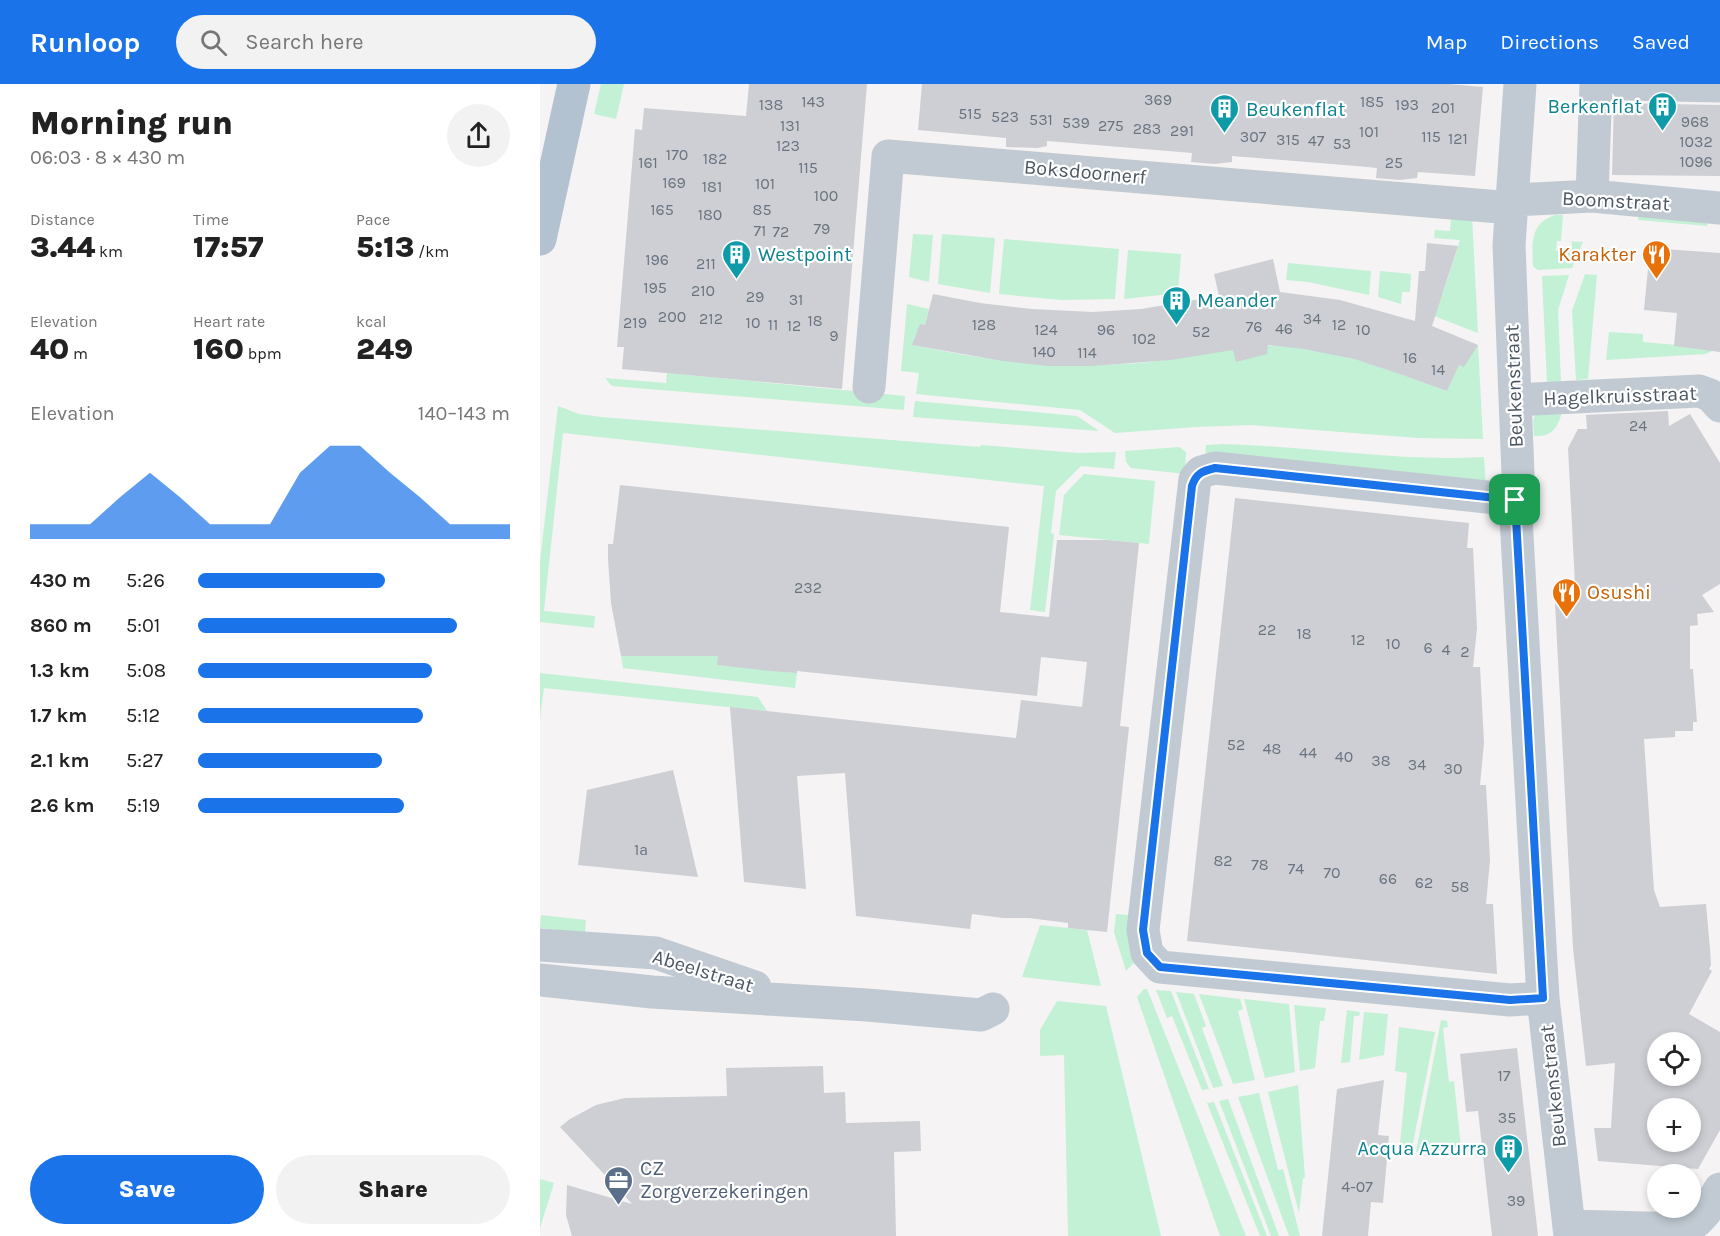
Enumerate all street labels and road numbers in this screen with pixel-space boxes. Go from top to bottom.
street label: Boksdoornerf [1023,155,1147,189]
street label: Boomstraat [1562,187,1671,215]
street label: Beukenstraat [1500,324,1528,448]
street label: Hagelkruisstraat [1543,382,1698,410]
street label: Abeelstraat [650,945,757,997]
street label: Beukenstraat [1535,1023,1571,1148]

